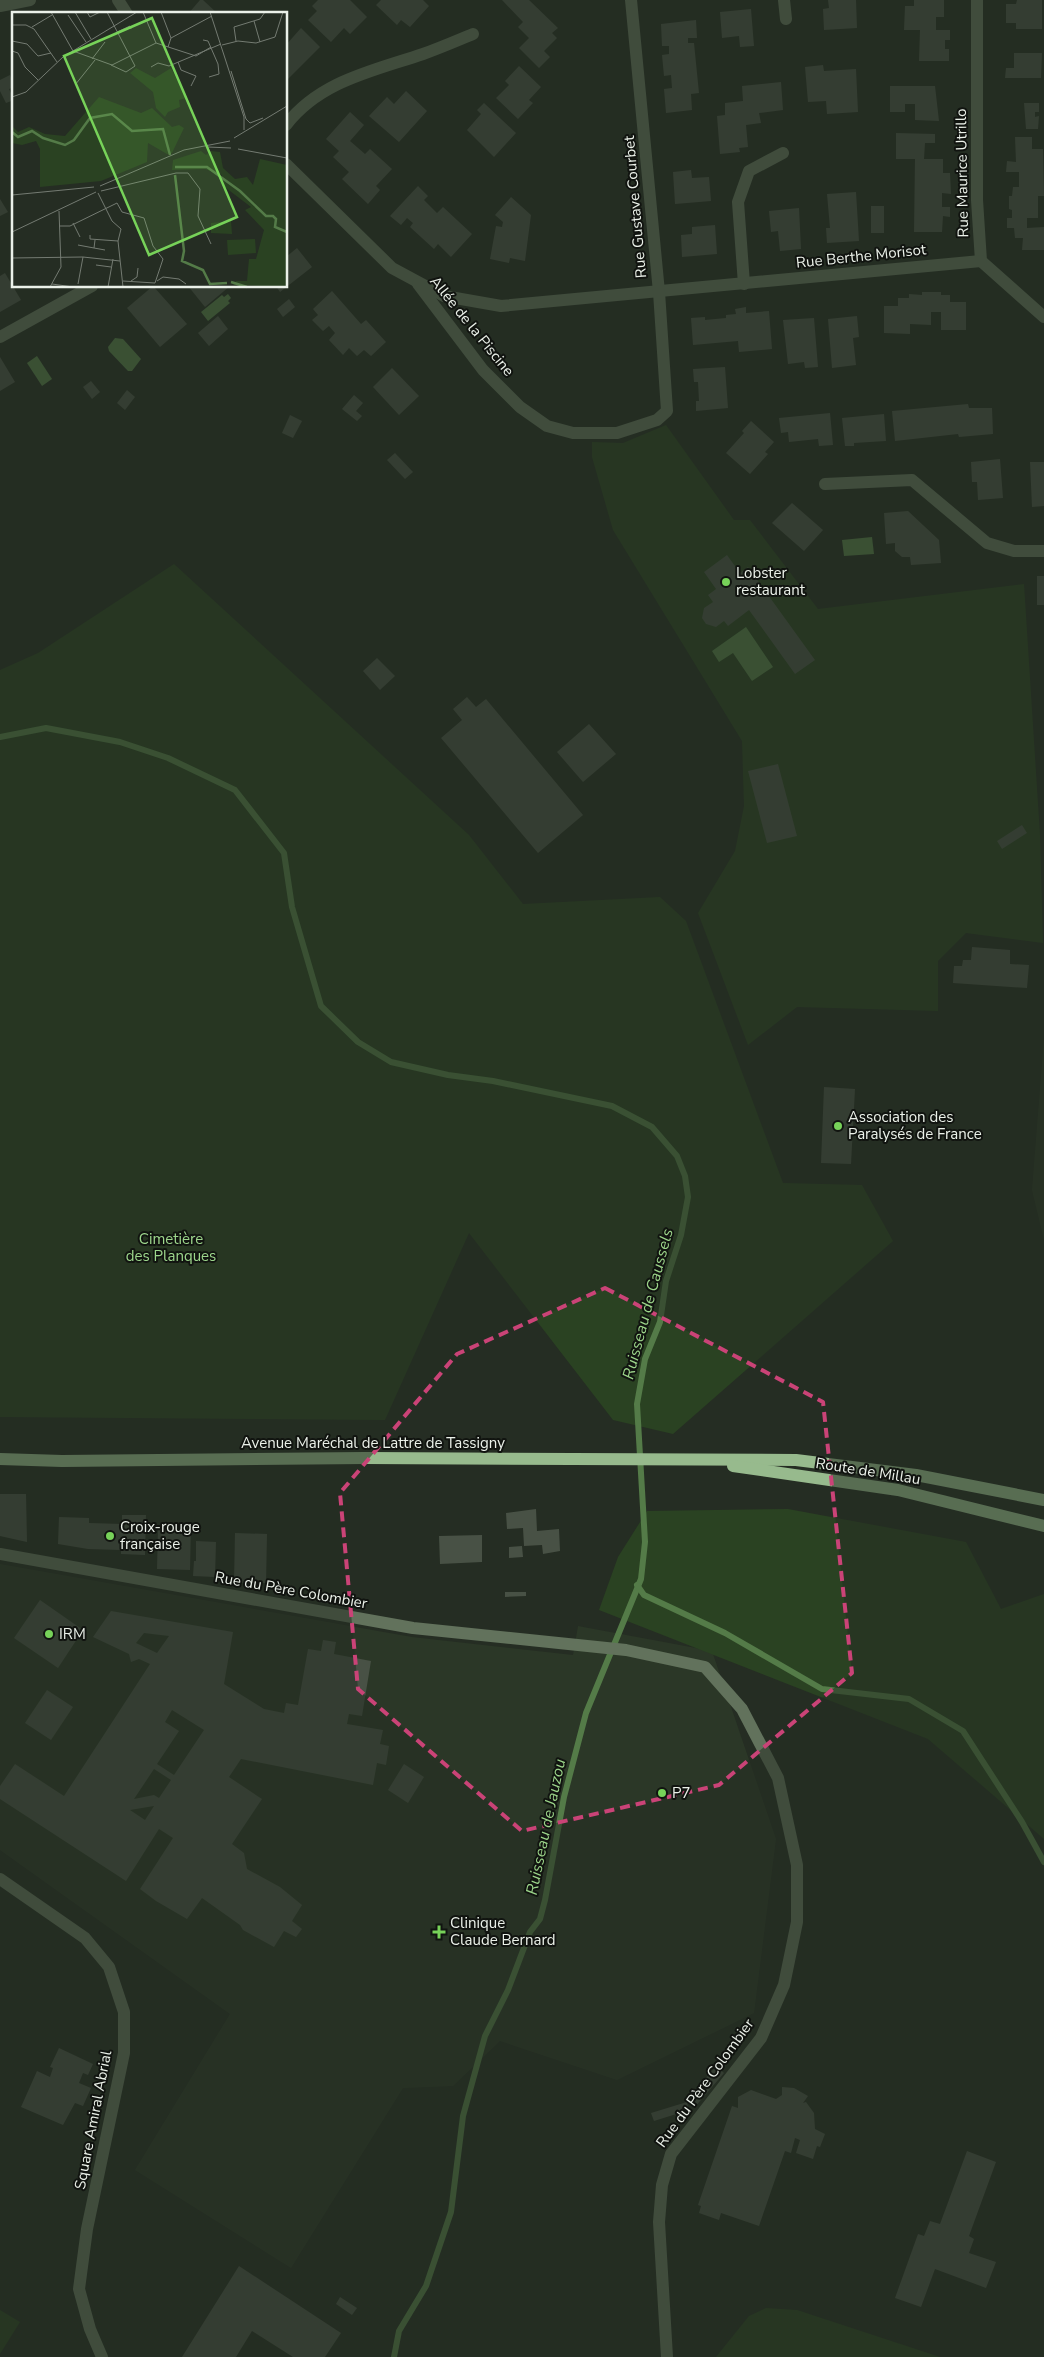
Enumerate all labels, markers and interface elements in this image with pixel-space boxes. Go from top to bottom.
inset map [12,12,288,288]
street label: Rue Maurice Utrillo [951,108,973,238]
street label: Rue Gustave Courbet [619,134,651,279]
street label: Rue Berthe Morisot [795,239,928,273]
street label: Allée de la Piscine [425,272,519,380]
place label: Lobster restaurant [736,563,806,600]
marker: Lobster restaurant [720,576,732,588]
place label: Association des Paralysés de France [848,1107,982,1144]
marker: Association des Paralysés de France [832,1120,844,1132]
water label: Ruisseau de Caussels [617,1226,679,1382]
park label: Cimetière des Planques [126,1229,216,1266]
street label: Avenue Maréchal de Lattre de Tassigny [241,1433,505,1453]
street label: Route de Millau [814,1453,922,1489]
place label: Croix-rouge française [120,1517,200,1554]
marker: Croix-rouge française [104,1530,116,1542]
street label: Rue du Père Colombier [213,1567,369,1613]
place label: IRM [59,1624,86,1644]
marker: IRM [43,1628,55,1640]
water label: Ruisseau de Jauzou [521,1757,571,1897]
place label: P7 [672,1783,691,1803]
marker: P7 [656,1787,668,1799]
place label: Clinique Claude Bernard [450,1913,555,1950]
marker: Clinique Claude Bernard [432,1925,446,1939]
street label: Rue du Père Colombier [651,2014,759,2151]
street label: Square Amiral Abrial [70,2048,116,2191]

